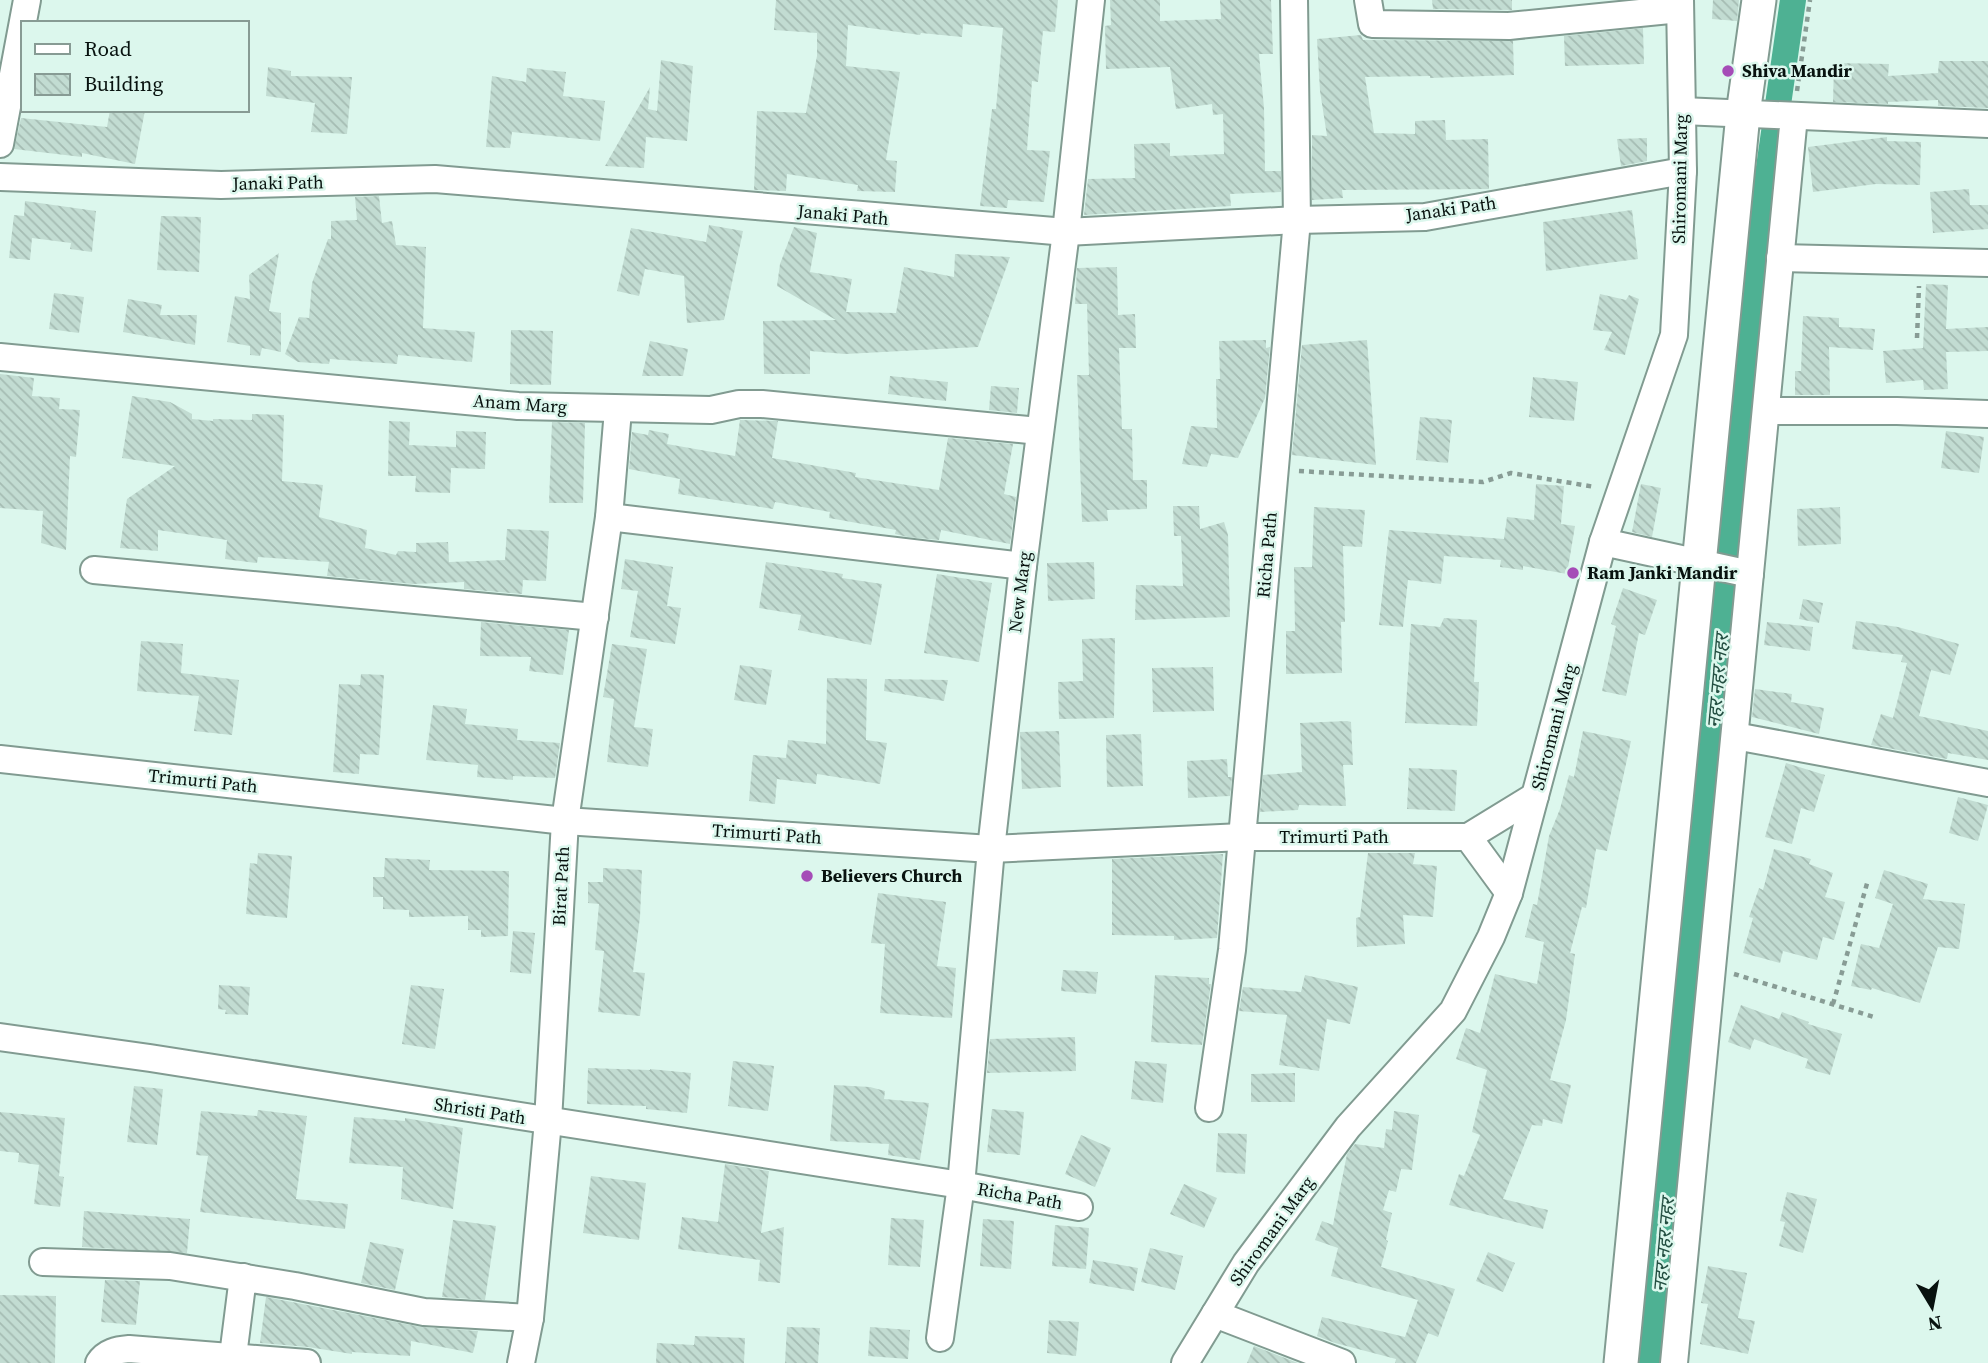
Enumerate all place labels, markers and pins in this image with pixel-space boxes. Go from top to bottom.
place label: Shiva Mandir [1742,58,1853,83]
marker: Shiva Mandir [1720,63,1736,79]
place label: Ram Janki Mandir [1587,560,1738,585]
marker: Ram Janki Mandir [1565,565,1581,581]
place label: Believers Church [821,863,962,888]
marker: Believers Church [799,868,815,884]

